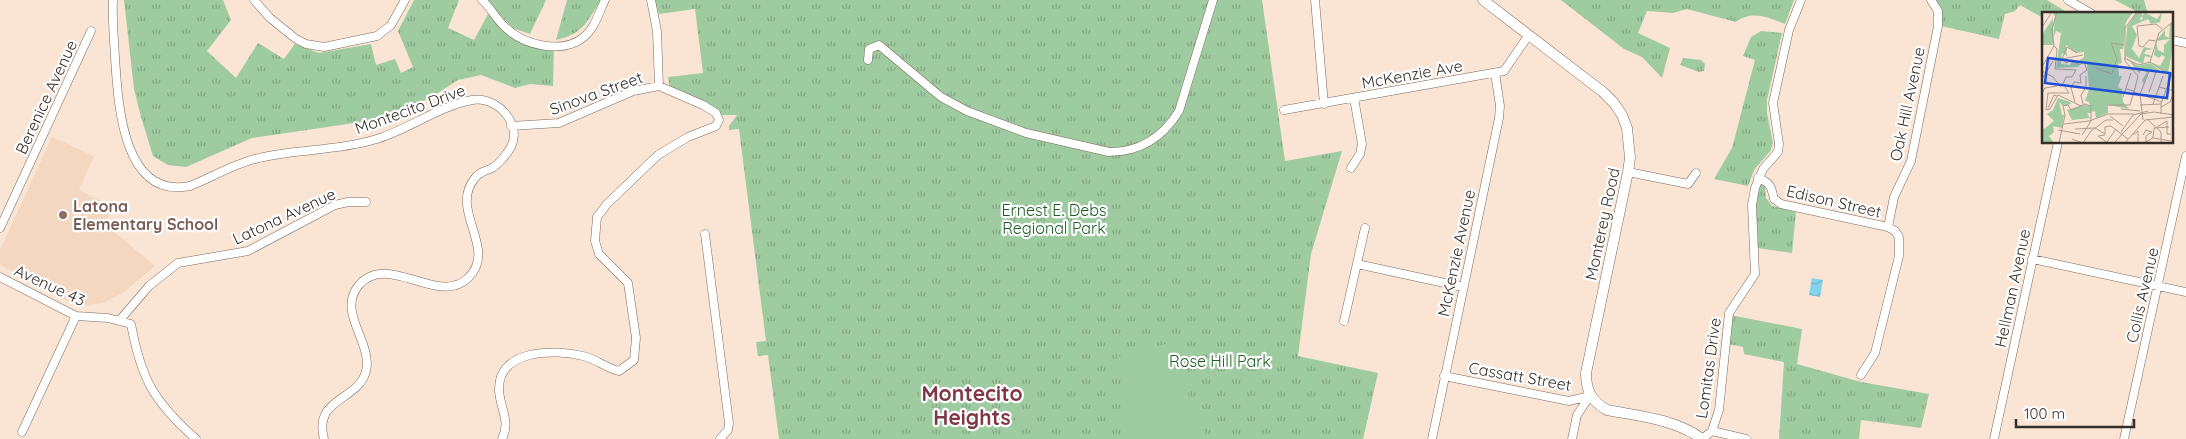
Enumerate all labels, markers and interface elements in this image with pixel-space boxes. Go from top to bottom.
inset map [2042,12,2174,144]
street label: Berenice Avenue [11,37,81,157]
street label: Oak Hill Avenue [1885,45,1929,163]
street label: McKenzie Ave [1360,55,1464,93]
street label: Sinova Street [547,67,645,119]
street label: Montecito Drive [352,80,468,138]
street label: Monterey Road [1580,166,1624,282]
street label: Edison Street [1785,180,1883,222]
street label: Latona Avenue [229,183,339,249]
street label: McKenzie Avenue [1433,188,1479,318]
place label: Latona Elementary School [73,196,218,234]
park label: Ernest E. Debs Regional Park [1001,200,1107,238]
marker: Latona Elementary School [57,209,69,221]
street label: Hellman Avenue [1990,227,2034,349]
street label: Collis Avenue [2121,245,2163,345]
street label: Avenue 43 [11,260,89,310]
street label: Lomitas Drive [1691,316,1725,420]
park label: Rose Hill Park [1169,351,1271,371]
street label: Cassatt Street [1467,357,1573,395]
district label: Montecito Heights [921,380,1023,430]
scale bar [2016,396,2134,428]
text: 100 m [2024,404,2065,423]

